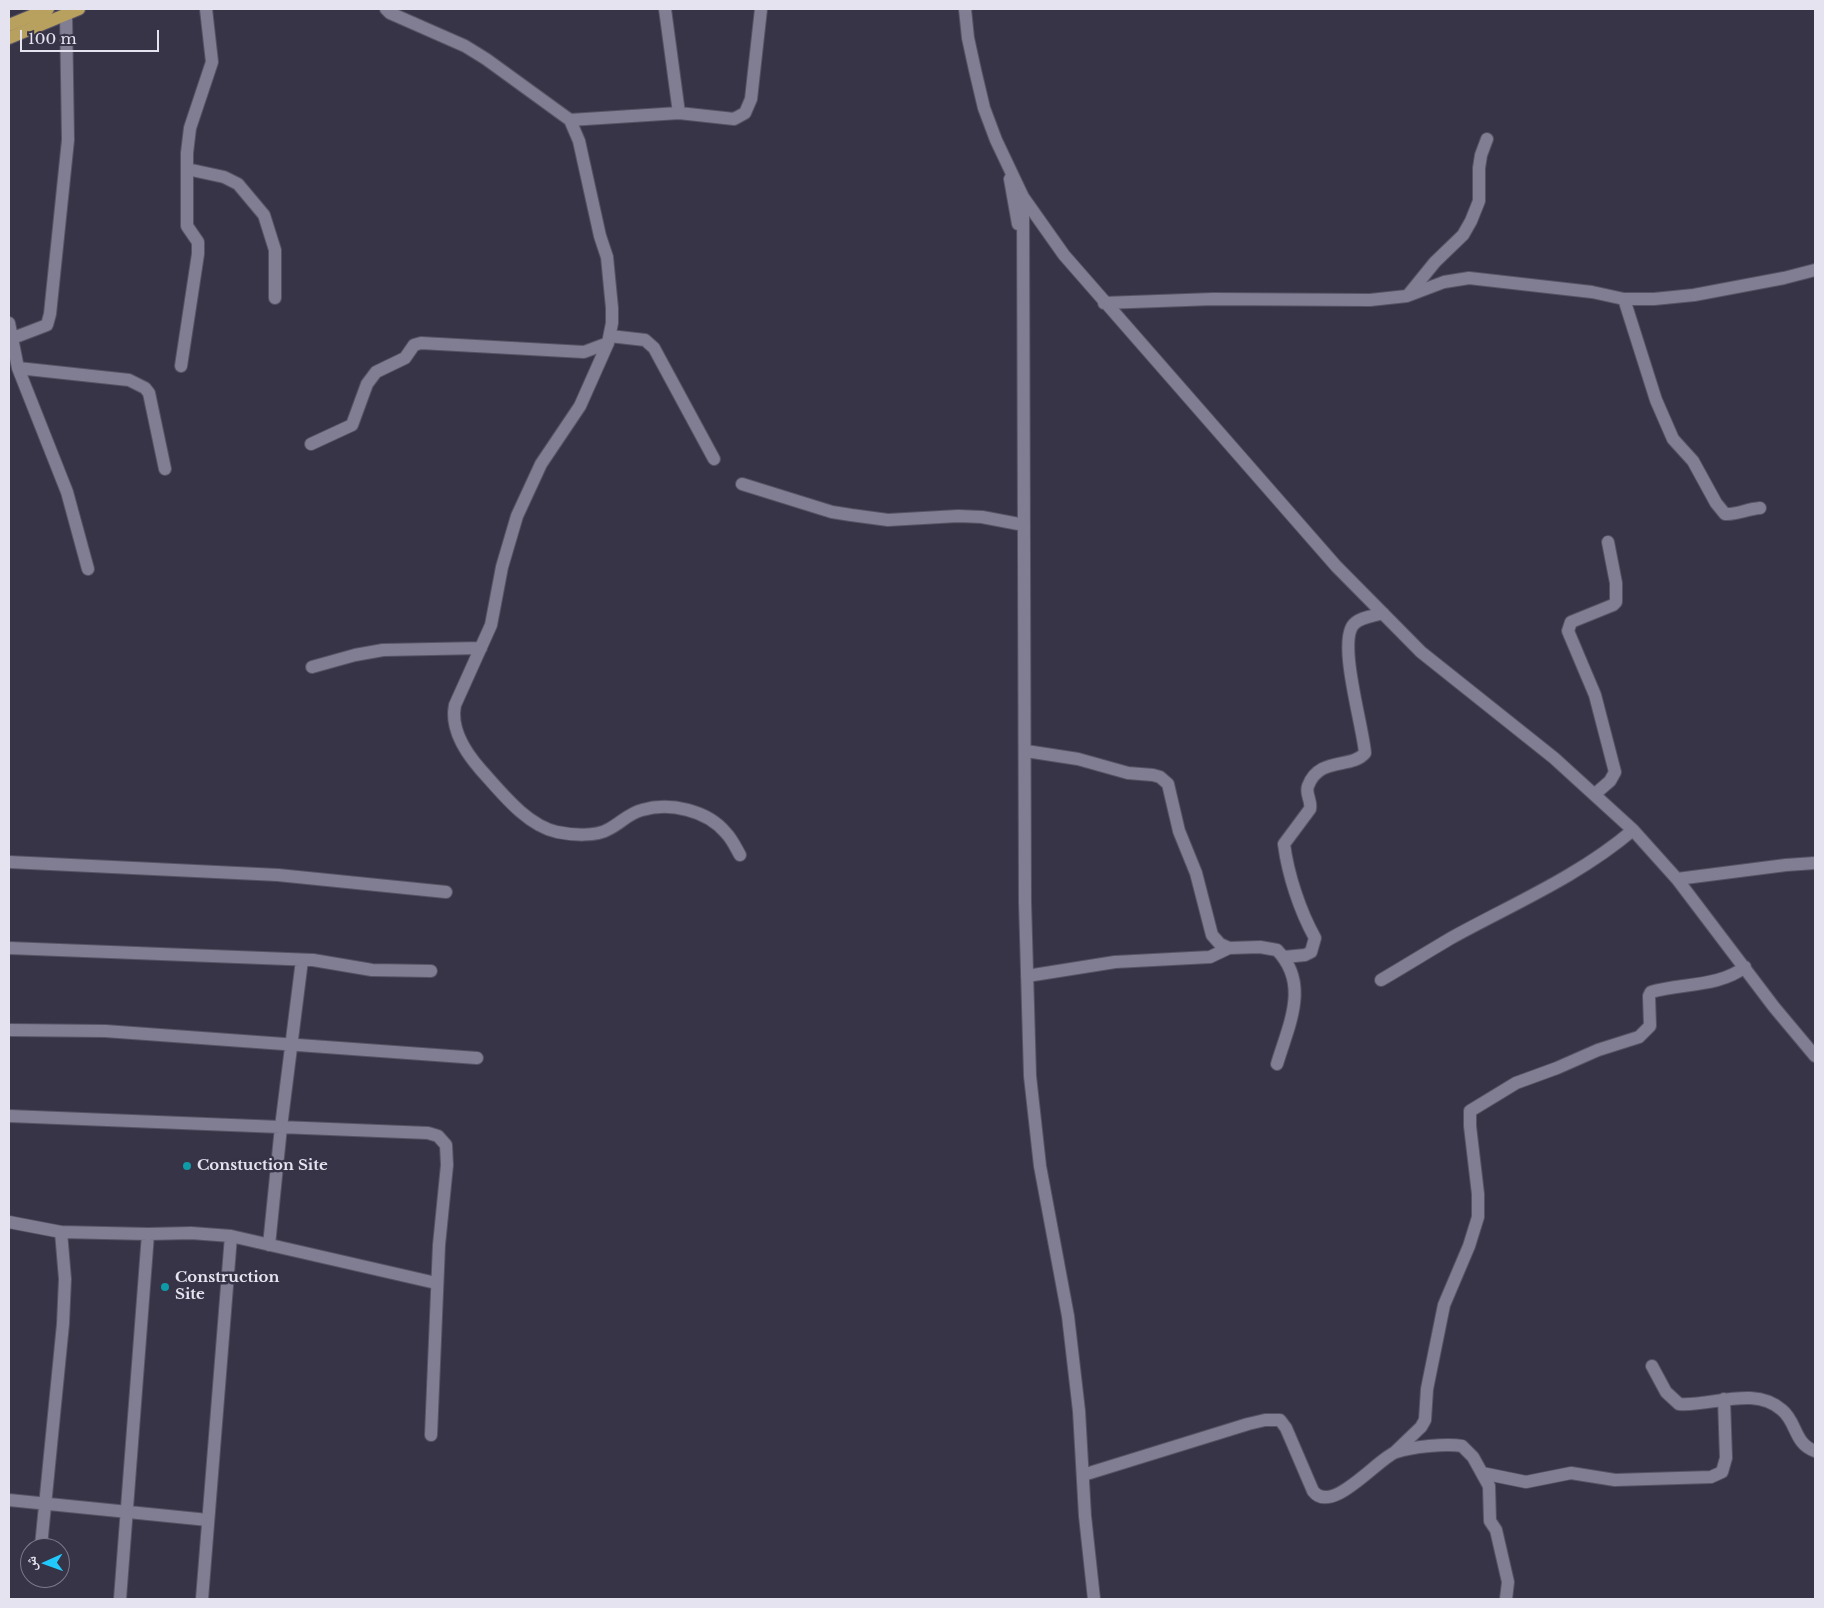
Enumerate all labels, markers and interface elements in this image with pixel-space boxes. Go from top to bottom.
scale bar [22,20,161,52]
text: 100 m [28,29,77,48]
place label: Constuction Site [197,1157,328,1175]
marker: Constuction Site [181,1160,193,1172]
place label: Construction Site [175,1269,279,1304]
marker: Construction Site [159,1281,171,1293]
north arrow [20,1538,70,1588]
text: ش [22,1556,40,1571]

